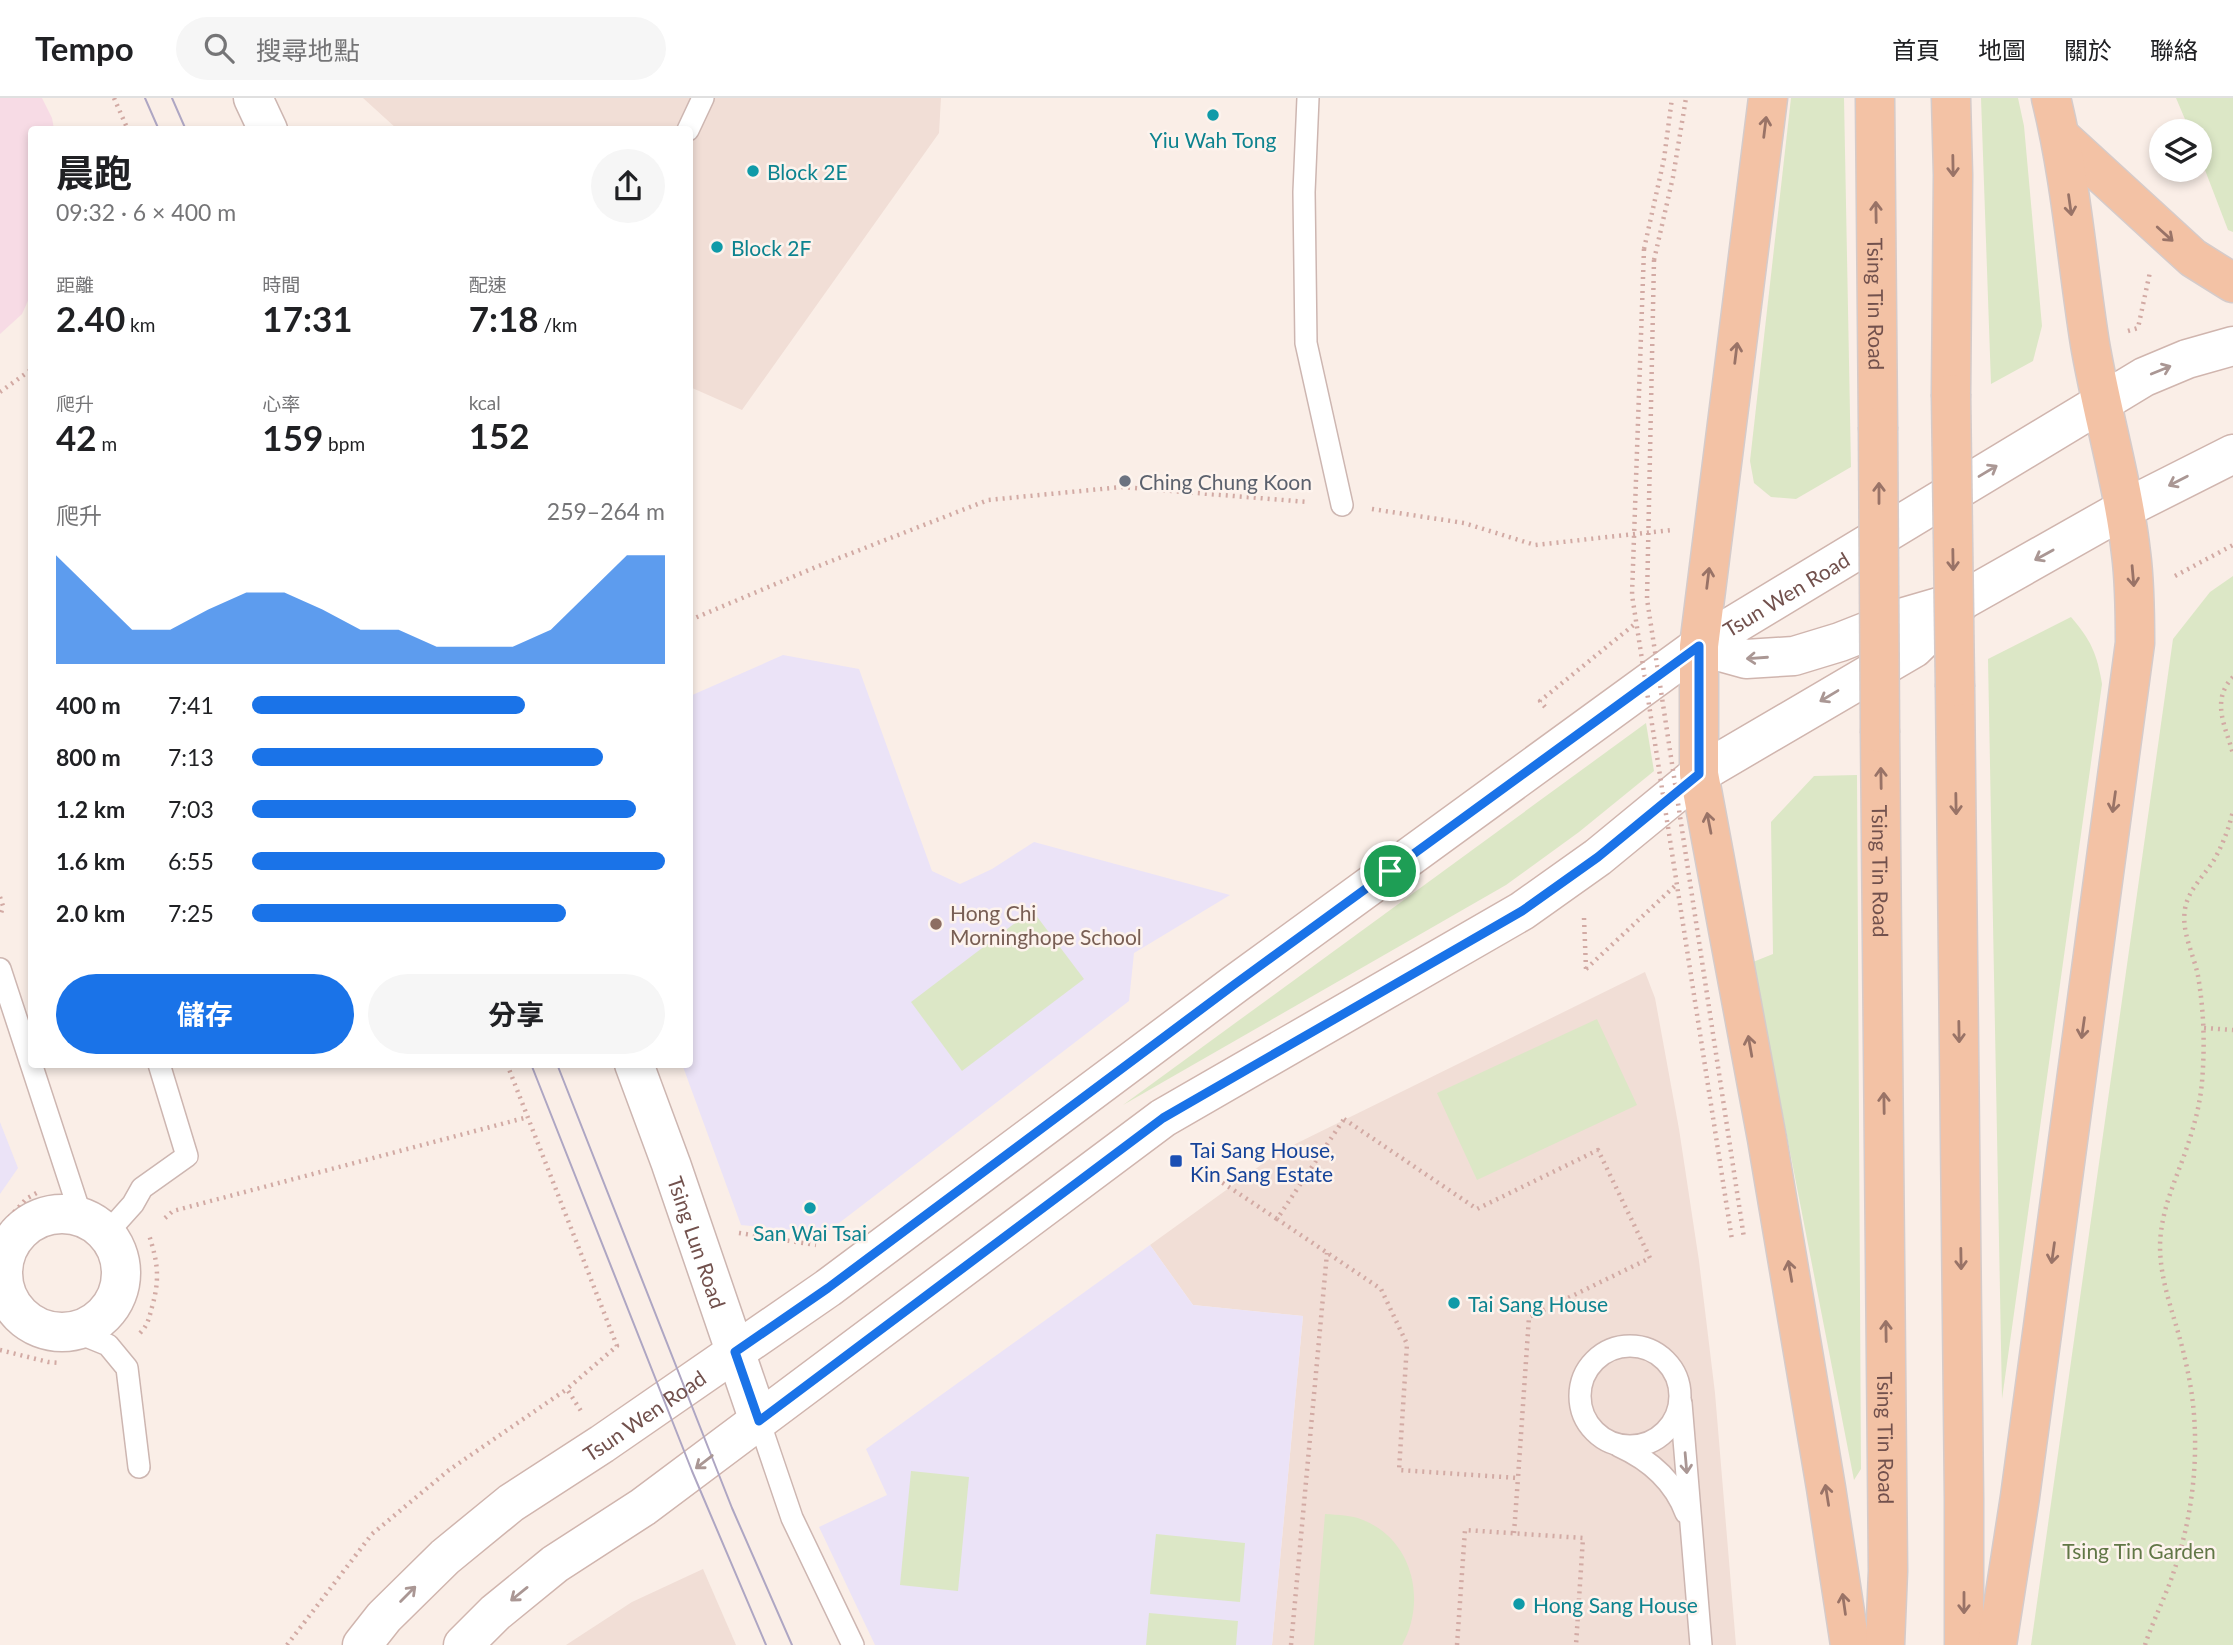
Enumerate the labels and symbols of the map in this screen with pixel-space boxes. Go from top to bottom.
marker: Yiu Wah Tong [1205,107,1221,123]
one-way arrow [1758,116,1771,139]
place label: Yiu Wah Tong [1150,127,1276,152]
one-way arrow [1946,154,1960,177]
place label: Block 2E [767,159,848,184]
marker: Block 2E [745,163,761,179]
one-way arrow [2064,193,2077,216]
one-way arrow [1869,201,1883,224]
one-way arrow [2156,225,2173,242]
place label: Block 2F [731,235,811,260]
street label: Tsing Tin Road [1864,238,1890,370]
marker: Block 2F [709,239,725,255]
one-way arrow [1730,342,1743,364]
one-way arrow [2149,363,2171,376]
one-way arrow [1978,464,1998,478]
place label: Ching Chung Koon [1139,469,1312,494]
marker: Ching Chung Koon [1117,473,1133,489]
one-way arrow [2168,475,2189,489]
one-way arrow [1872,482,1886,505]
street label: Tsun Wen Road [1718,546,1853,641]
one-way arrow [1946,548,1960,571]
one-way arrow [2034,548,2054,562]
one-way arrow [2127,565,2140,587]
one-way arrow [1702,567,1715,590]
one-way arrow [1746,652,1769,665]
one-way arrow [1820,690,1840,704]
one-way arrow [1874,767,1888,790]
one-way arrow [2107,790,2120,813]
one-way arrow [1949,792,1963,815]
street label: Tsing Tin Road [1868,805,1894,937]
one-way arrow [1701,812,1715,835]
pin [1360,841,1420,901]
place label: Hong Chi Morninghope School [950,900,1142,949]
marker: Hong Chi Morninghope School [928,916,944,932]
one-way arrow [2077,1016,2090,1039]
one-way arrow [1952,1020,1966,1043]
one-way arrow [1743,1036,1756,1058]
one-way arrow [1877,1092,1891,1115]
place label: Tai Sang House, Kin Sang Estate [1190,1137,1335,1186]
marker: Tai Sang House, Kin Sang Estate [1168,1153,1184,1169]
street label: Tsing Lun Road [664,1173,732,1311]
marker: San Wai Tsai [802,1200,818,1216]
place label: San Wai Tsai [753,1220,867,1245]
one-way arrow [2046,1241,2059,1264]
one-way arrow [1955,1247,1968,1270]
one-way arrow [1783,1260,1796,1282]
place label: Tai Sang House [1468,1291,1608,1316]
marker: Tai Sang House [1446,1295,1462,1311]
one-way arrow [1879,1320,1893,1343]
street label: Tsun Wen Road [578,1364,710,1466]
street label: Tsing Tin Road [1874,1372,1900,1504]
one-way arrow [1680,1451,1693,1474]
one-way arrow [695,1454,713,1469]
one-way arrow [1821,1484,1834,1507]
park label: Tsing Tin Garden [2062,1538,2216,1563]
one-way arrow [399,1586,416,1603]
one-way arrow [510,1586,528,1601]
one-way arrow [1957,1591,1971,1614]
place label: Hong Sang House [1533,1592,1698,1617]
one-way arrow [1837,1593,1850,1616]
marker: Hong Sang House [1511,1596,1527,1612]

